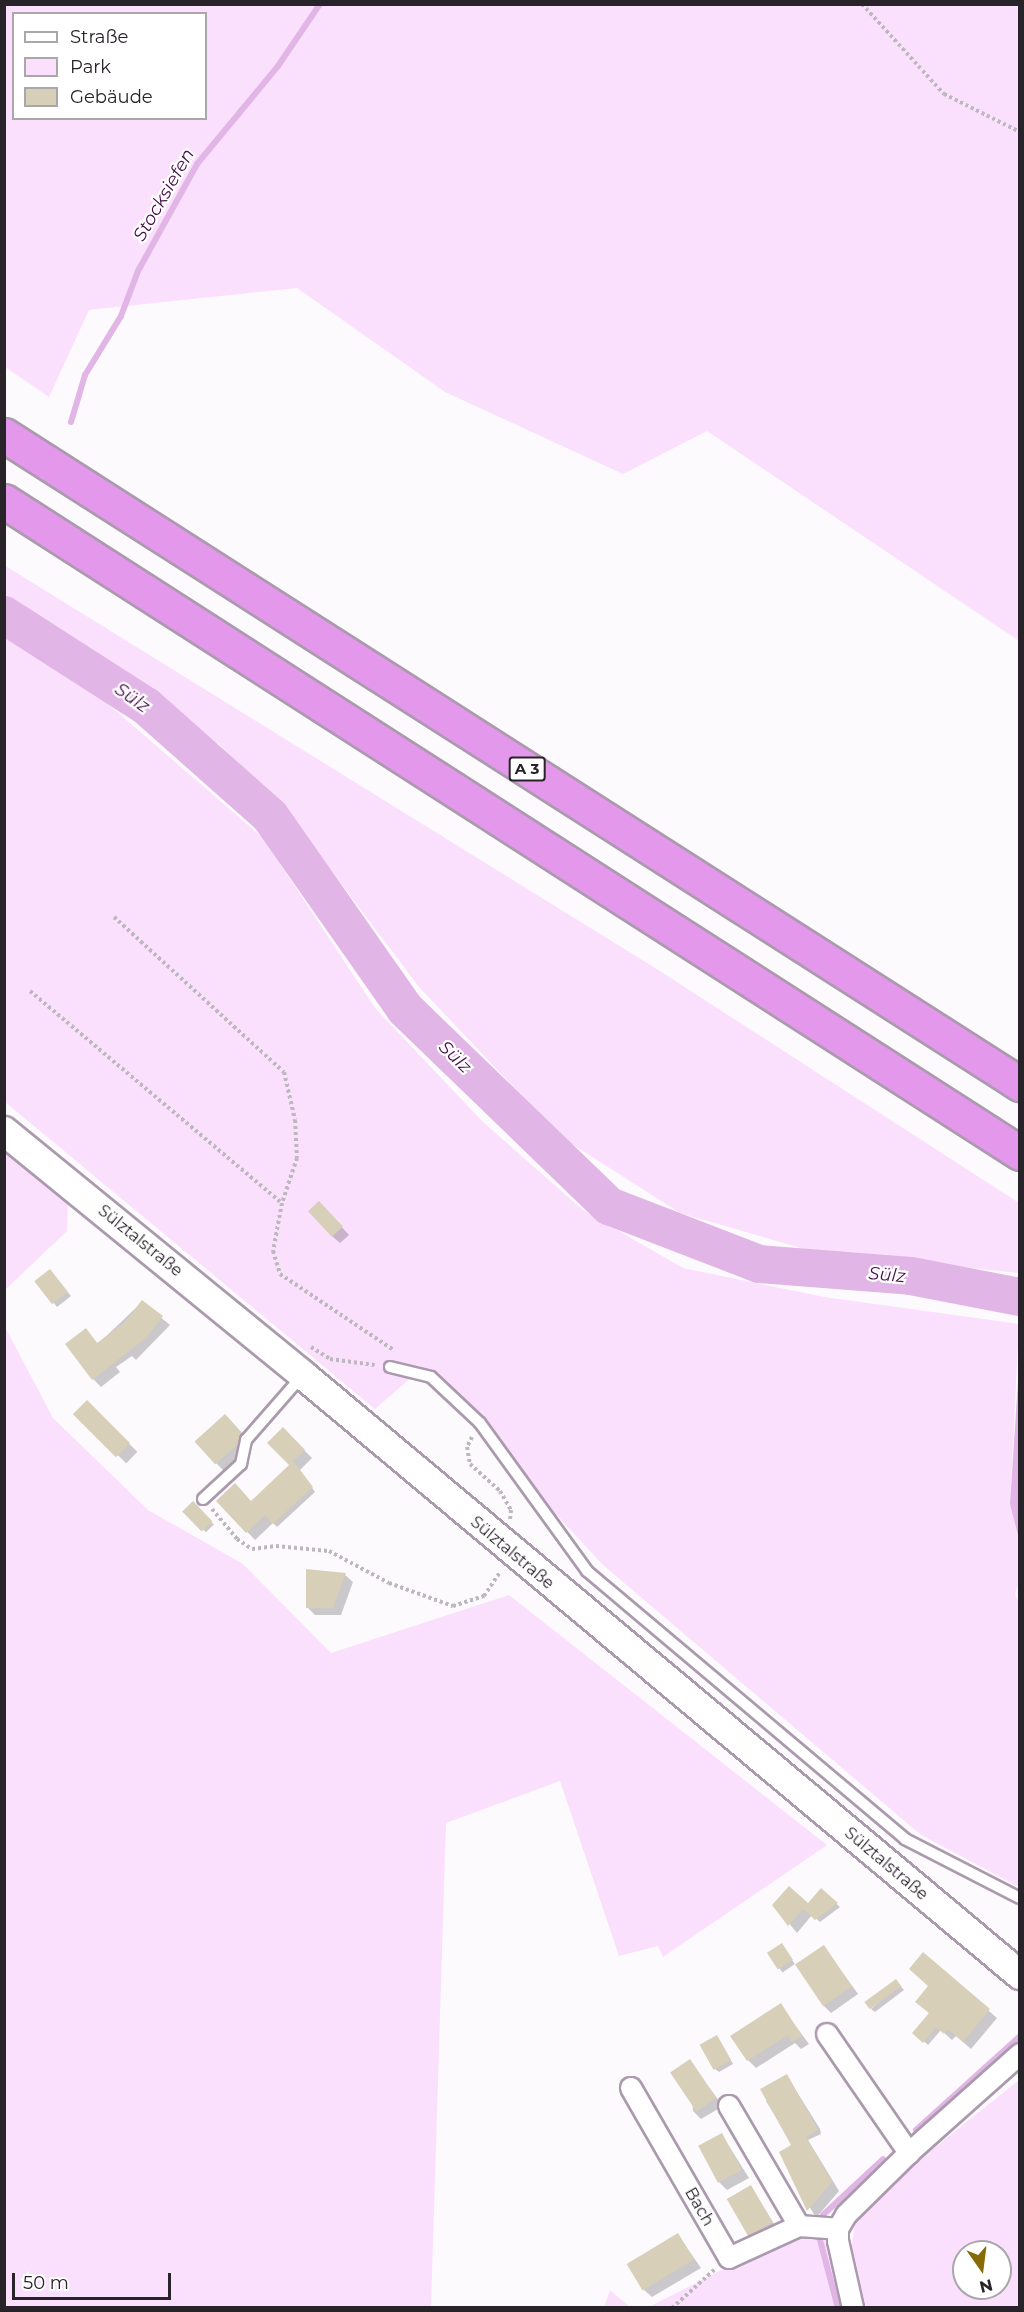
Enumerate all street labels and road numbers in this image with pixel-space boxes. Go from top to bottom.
road number: A 3 [508,757,546,781]
street label: Sülztalstraße [94,1201,186,1281]
street label: Sülztalstraße [466,1513,558,1593]
street label: Sülztalstraße [840,1824,932,1904]
street label: Bach [680,2184,718,2230]

